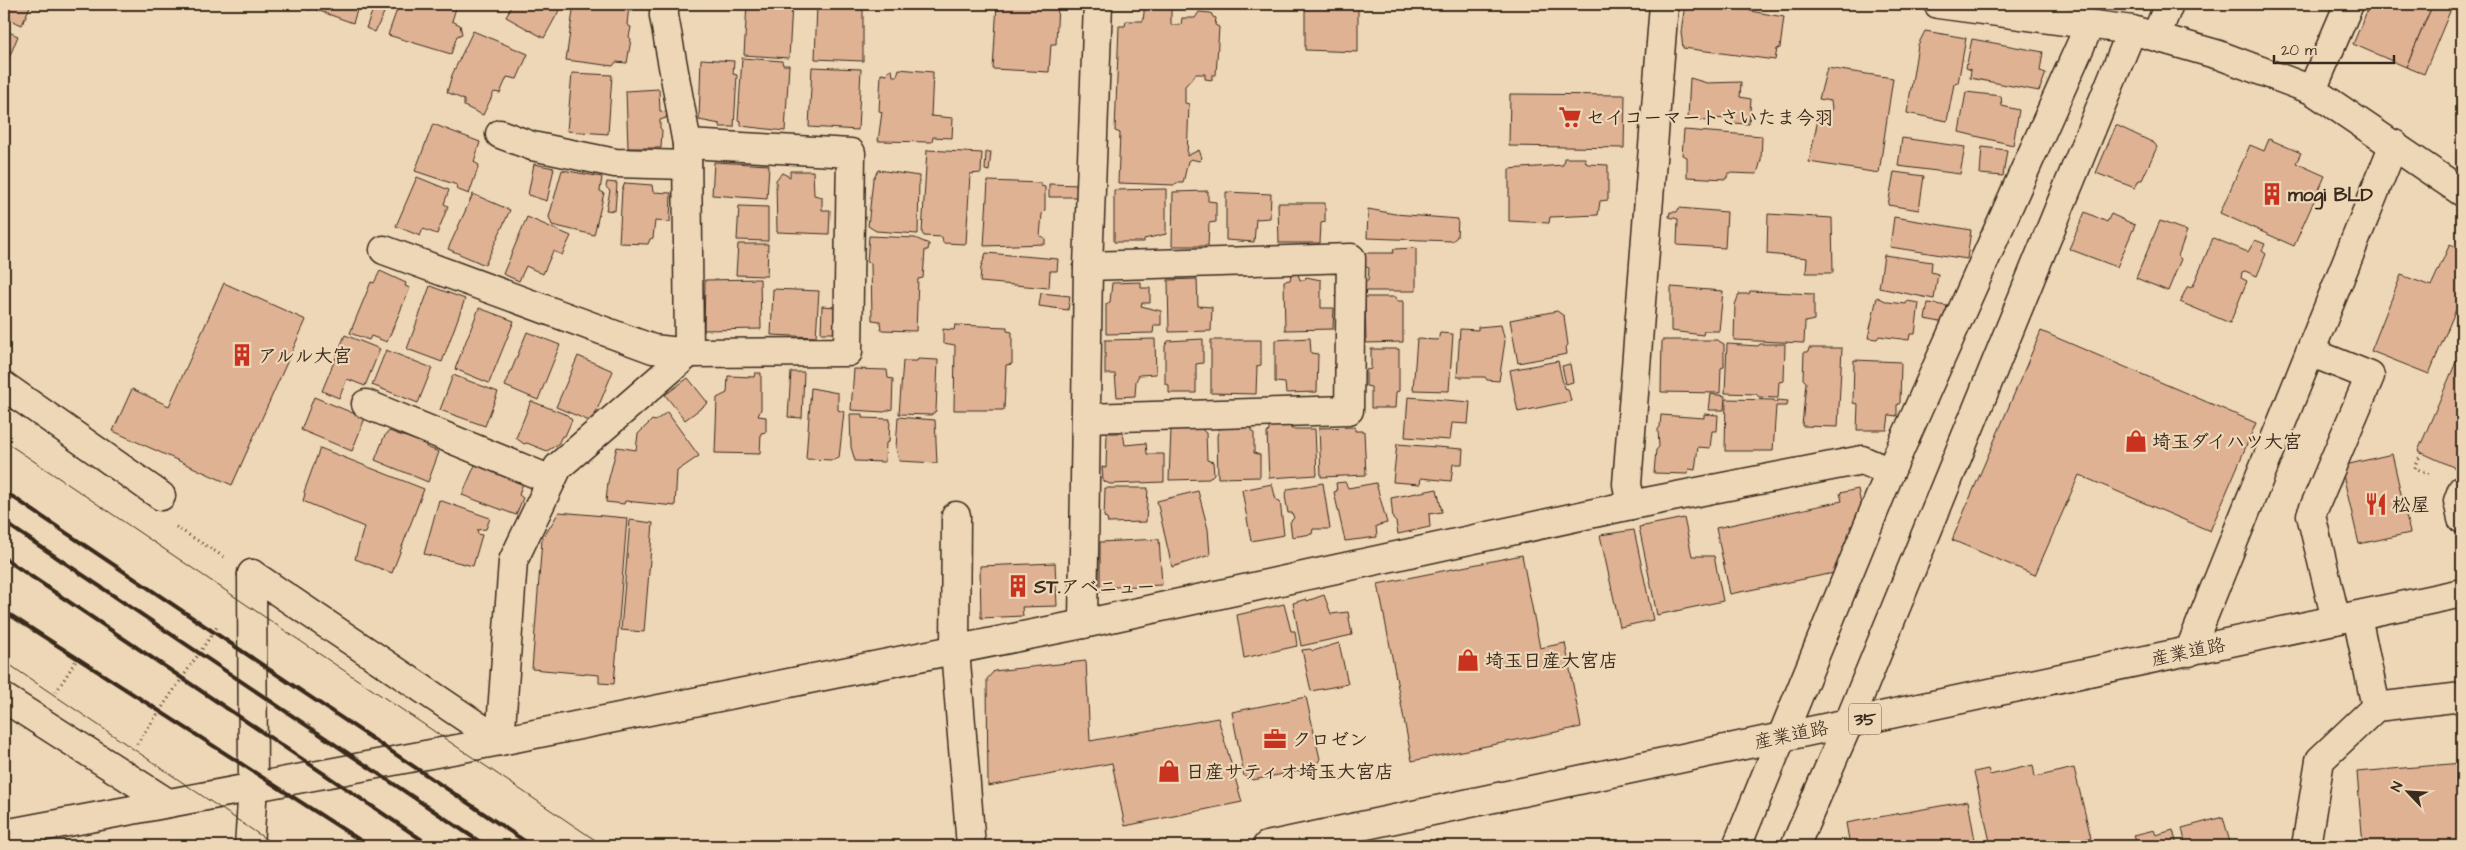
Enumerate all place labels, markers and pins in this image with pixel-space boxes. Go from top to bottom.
supermarket icon: セイコーマートさいたま今羽 [1557,104,1583,130]
place label: セイコーマートさいたま今羽 [1586,105,1833,132]
building icon: mogi BLD [2259,181,2285,207]
place label: mogi BLD [2288,182,2373,210]
building icon: アルル大宮 [229,342,255,368]
place label: アルル大宮 [258,343,352,370]
shop icon: 埼玉ダイハツ大宮 [2123,428,2149,454]
place label: 埼玉ダイハツ大宮 [2152,429,2302,456]
restaurant icon: 松屋 [2363,491,2389,517]
place label: 松屋 [2392,492,2430,519]
building icon: ST.アベニュー [1005,573,1031,599]
place label: ST.アベニュー [1033,574,1155,601]
shop icon: 埼玉日産大宮店 [1455,647,1481,673]
place label: 埼玉日産大宮店 [1485,648,1618,675]
office icon: クロゼン [1262,726,1288,752]
place label: クロゼン [1292,727,1368,754]
shop icon: 日産サティオ埼玉大宮店 [1156,758,1182,784]
place label: 日産サティオ埼玉大宮店 [1186,759,1394,786]

